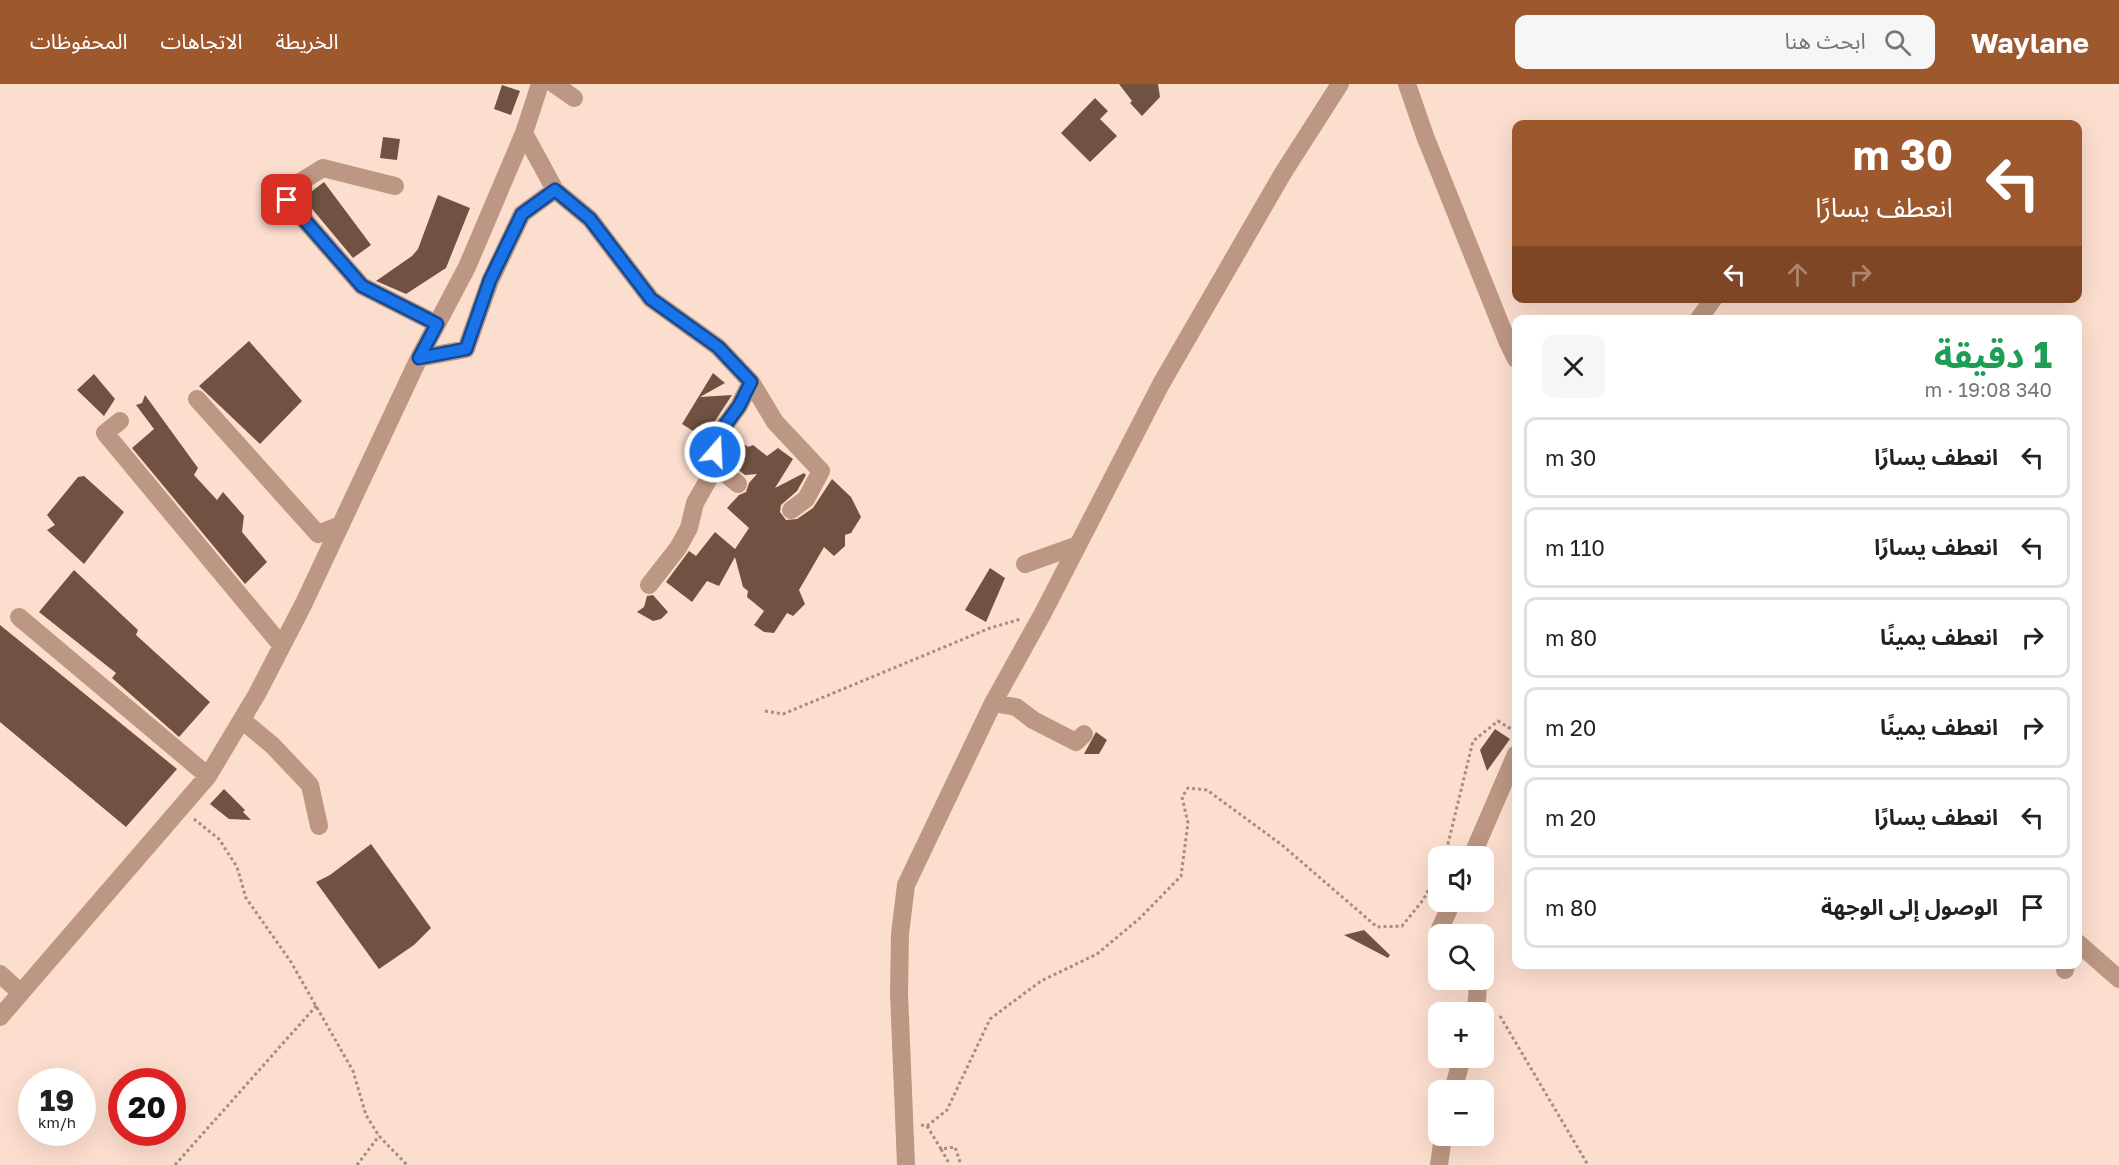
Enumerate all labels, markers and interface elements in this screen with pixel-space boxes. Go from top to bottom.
search box [1515,15,1935,69]
icon: search [1881,26,1914,59]
text: Waylane [1971,26,2089,59]
text: ابحث هنا [1784,27,1866,54]
text: المحفوظات [30,28,127,54]
text: الاتجاهات [160,28,242,54]
text: الخريطة [275,28,338,54]
text: 30 m [1853,129,1953,179]
icon: left [1974,144,2052,222]
pin [261,174,312,225]
icon: arrive [270,183,303,216]
text: انعطف يسارًا [1815,191,1953,223]
icon: left [1718,258,1751,291]
icon: ahead [1781,258,1814,291]
icon: right [1844,258,1877,291]
text: 1 دقيقة [1934,333,2052,376]
button: close [1542,335,1605,398]
text: 340 m · 19:08 [1925,377,2052,401]
position arrow [683,420,747,484]
icon: left [2016,441,2049,474]
text: انعطف يسارًا [1874,443,1998,470]
text: 30 m [1545,444,1597,471]
icon: left [2016,531,2049,564]
text: انعطف يسارًا [1874,533,1998,560]
text: 110 m [1545,534,1605,561]
icon: right [2016,621,2049,654]
text: انعطف يمينًا [1880,623,1998,650]
text: 80 m [1545,624,1597,651]
icon: right [2016,711,2049,744]
text: انعطف يمينًا [1880,713,1998,740]
text: 20 m [1545,714,1596,741]
icon: left [2016,801,2049,834]
text: انعطف يسارًا [1874,803,1998,830]
text: 20 m [1545,804,1596,831]
map controls [1428,846,1494,1146]
button: sound [1428,846,1494,912]
icon: arrive [2016,891,2049,924]
text: الوصول إلى الوجهة [1821,893,1998,920]
text: 80 m [1545,894,1597,921]
button: search [1428,924,1494,990]
button: + [1428,1002,1494,1068]
speed limit sign: 20 [108,1068,186,1146]
button: − [1428,1080,1494,1146]
text: 19 [40,1082,74,1118]
text: km/h [38,1113,76,1131]

